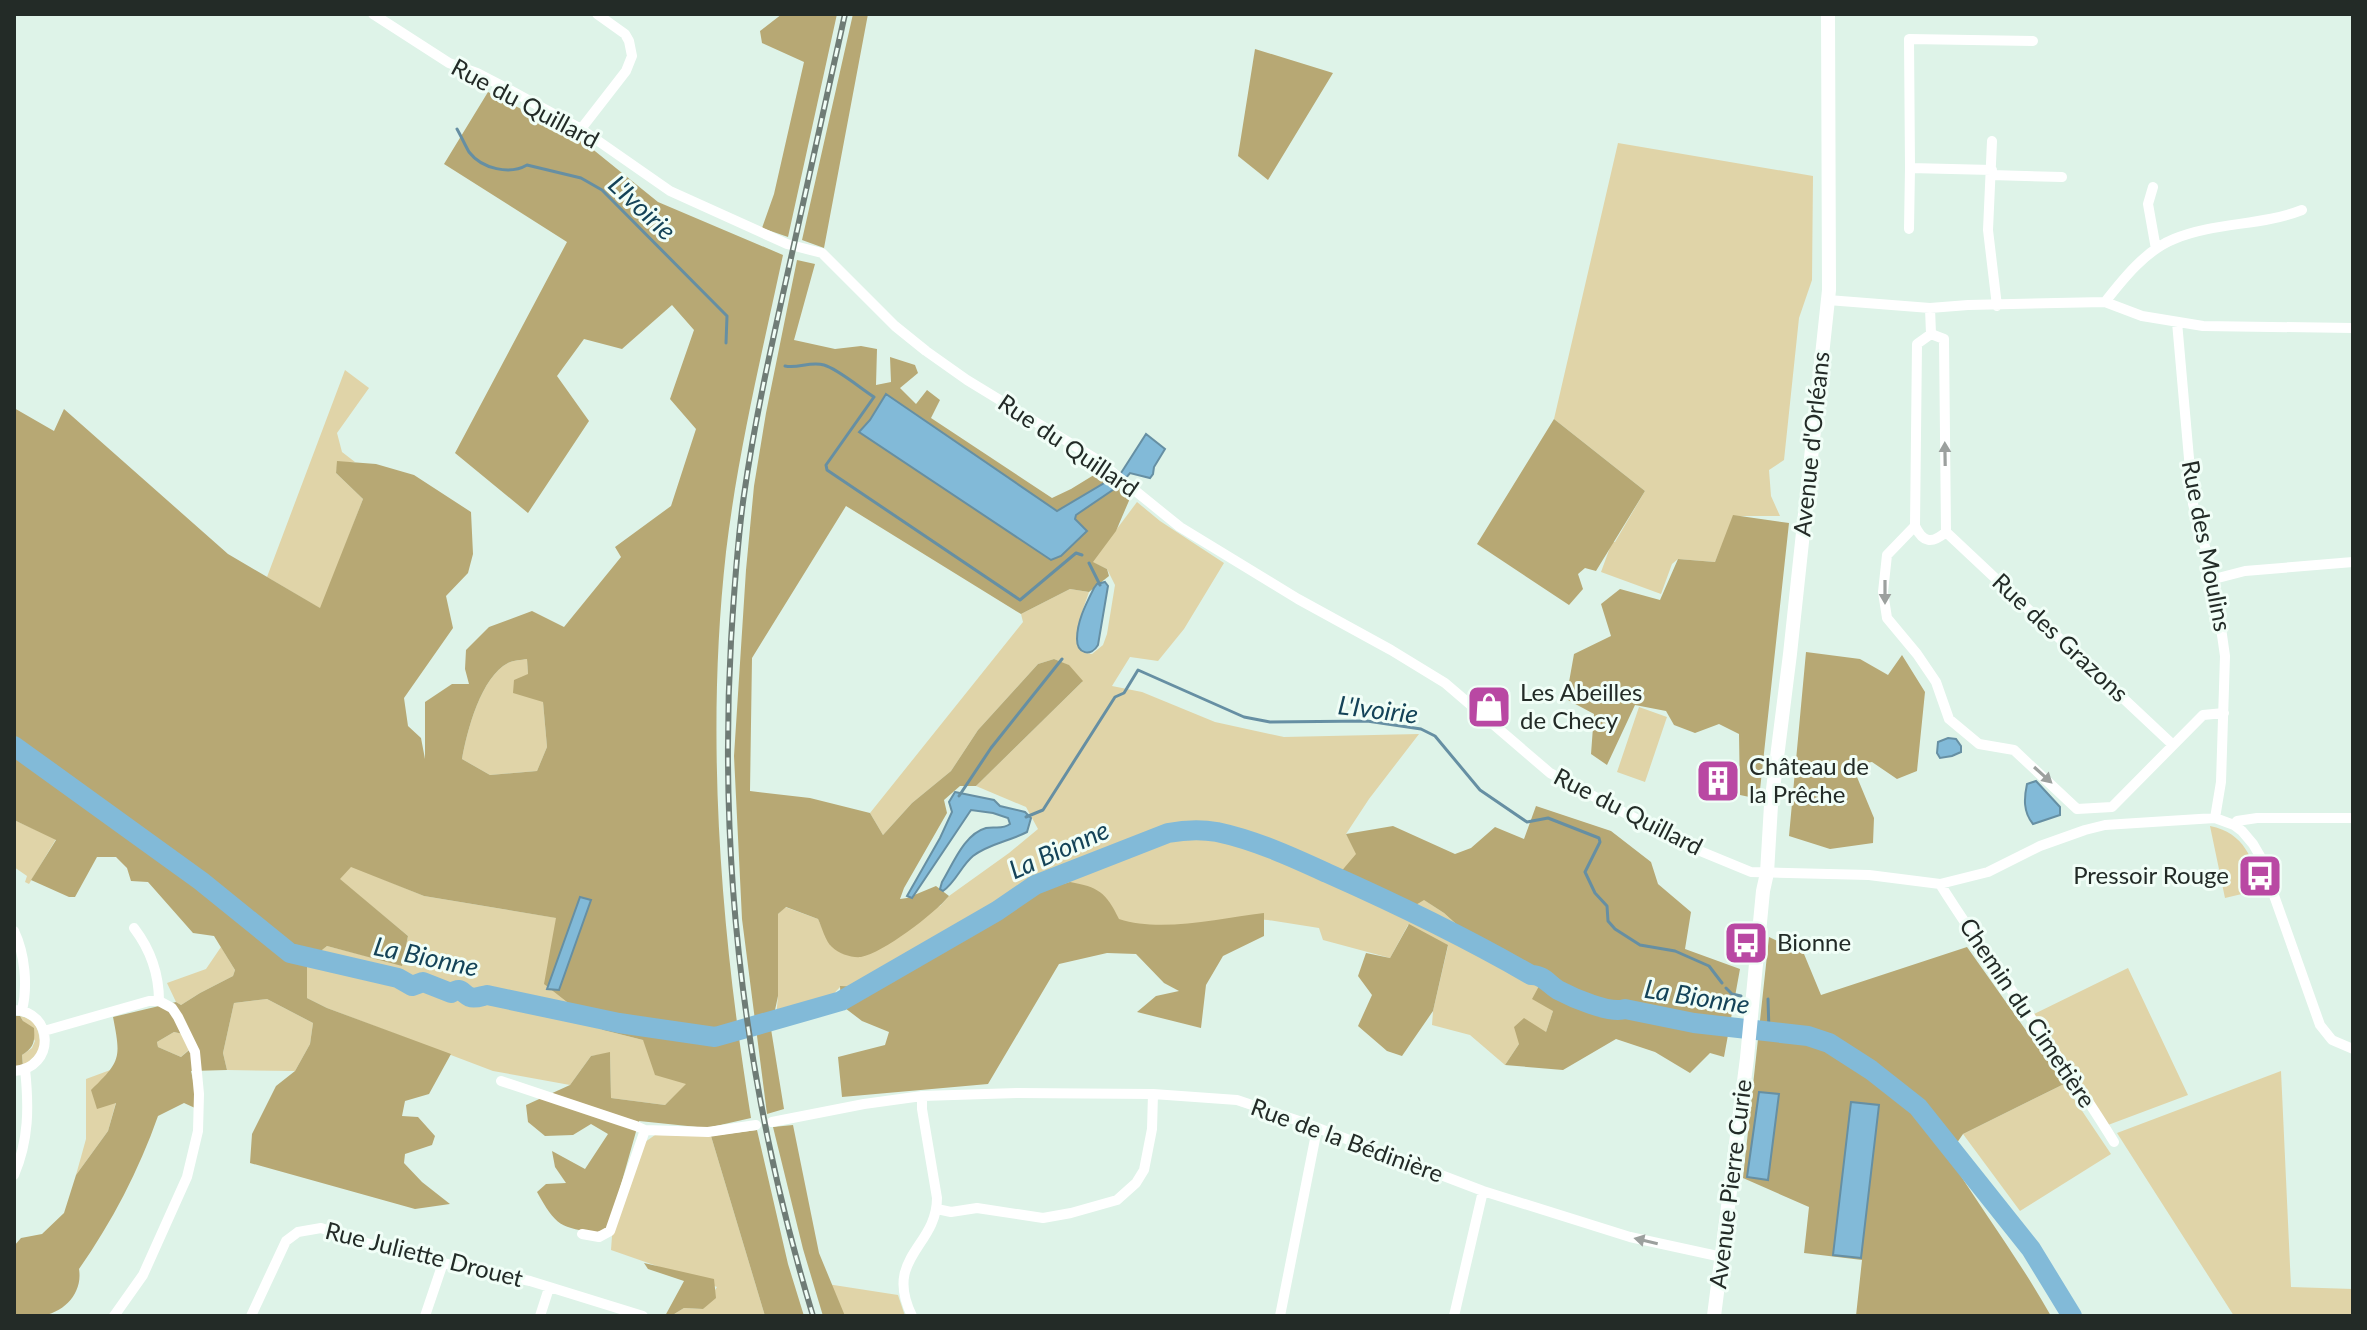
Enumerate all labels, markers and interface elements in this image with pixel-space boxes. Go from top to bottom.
street label: Rue du Quillard [447,52,604,154]
water label: L'Ivoirie [602,168,683,246]
street label: Avenue d'Orléans [1786,350,1835,538]
street label: Rue du Quillard [993,387,1144,502]
one-way arrow [1939,441,1951,466]
street label: Rue des Moulins [2177,458,2238,634]
street label: Rue des Grazons [1987,567,2135,707]
one-way arrow [1879,580,1891,605]
place label: Les Abeilles de Checy [1520,677,1642,734]
shop icon: Les Abeilles de Checy [1465,683,1513,731]
water label: L'Ivoirie [1336,688,1420,730]
place label: Château de la Prêche [1749,751,1869,808]
building icon: Château de la Prêche [1694,757,1742,805]
street label: Rue du Quillard [1550,761,1708,861]
one-way arrow [2034,766,2053,784]
water label: La Bionne [1004,813,1114,885]
bus stop icon: Pressoir Rouge [2236,852,2284,900]
place label: Pressoir Rouge [2073,860,2229,889]
street label: Chemin du Cimetière [1954,912,2103,1113]
bus stop icon: Bionne [1722,919,1770,967]
place label: Bionne [1777,927,1851,956]
water label: La Bionne [371,929,481,983]
water label: La Bionne [1642,972,1752,1020]
street label: Avenue Pierre Curie [1702,1078,1757,1290]
street label: Rue de la Bédinière [1247,1091,1448,1188]
street label: Rue Juliette Drouet [322,1215,527,1292]
one-way arrow [1633,1234,1658,1246]

